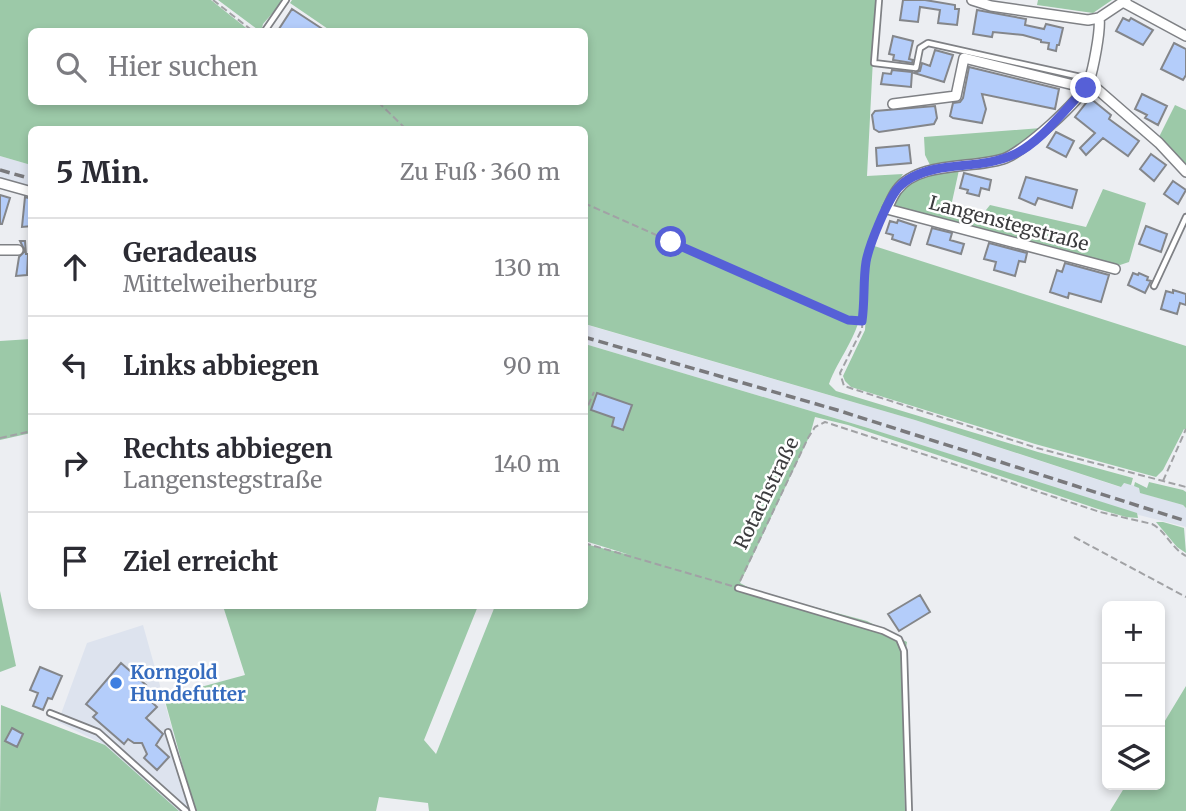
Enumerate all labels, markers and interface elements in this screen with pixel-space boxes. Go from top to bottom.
search box [28,28,588,105]
icon: search [52,48,90,86]
text: Hier suchen [108,50,258,83]
route end [1070,72,1101,103]
text: 5 Min. [56,153,150,191]
text: Zu Fuß · 360 m [400,157,560,186]
street label: Langenstegstraße [926,190,1092,256]
route start [655,226,686,257]
text: Geradeaus [123,236,257,269]
icon: ahead [56,248,94,286]
text: 130 m [494,253,560,282]
text: Mittelweiherburg [123,269,317,298]
icon: left [56,346,94,384]
text: Links abbiegen [123,349,319,382]
text: 90 m [503,351,560,380]
text: Rechts abbiegen [123,432,333,465]
street label: Rotachstraße [729,433,804,553]
icon: right [56,444,94,482]
text: 140 m [494,449,560,478]
text: Langenstegstraße [123,465,322,494]
icon: arrive [56,542,94,580]
text: Ziel erreicht [123,545,278,578]
map controls [1102,601,1165,790]
button: + [1102,601,1165,664]
place label: Korngold Hundefutter [130,660,246,706]
button: − [1102,664,1165,727]
marker: Korngold Hundefutter [108,675,124,691]
button: layers [1102,727,1165,790]

